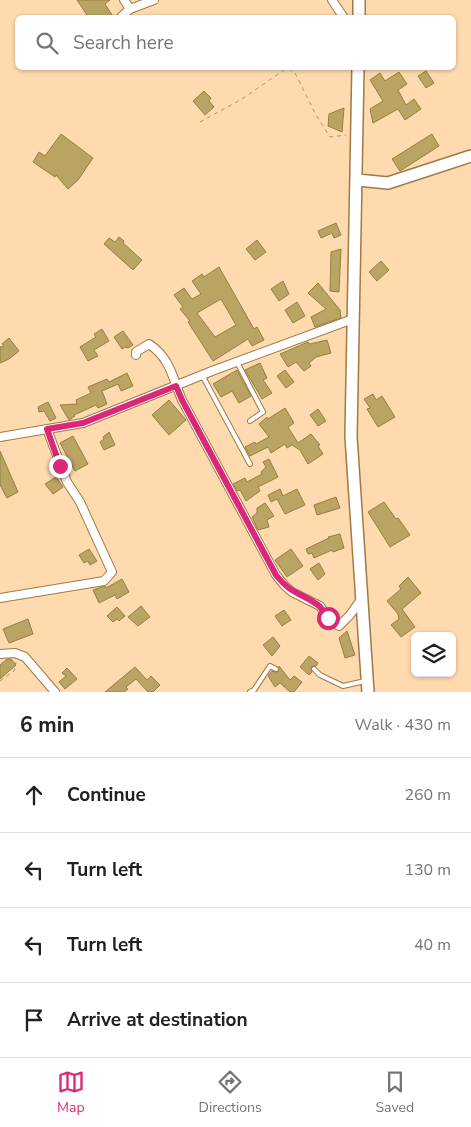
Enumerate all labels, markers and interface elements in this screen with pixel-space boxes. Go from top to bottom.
search box [15,15,456,70]
icon: search [33,29,61,57]
text: Search here [73,30,174,56]
route end [49,455,72,478]
route start [317,607,340,630]
map controls [411,632,456,677]
button: layers [411,632,456,677]
text: 6 min [20,711,74,739]
text: Walk · 430 m [355,714,451,736]
icon: ahead [20,781,48,809]
text: Continue [67,782,146,808]
text: 260 m [404,784,451,806]
icon: left [20,856,48,884]
text: Turn left [67,857,142,883]
text: 130 m [404,859,451,881]
icon: left [20,931,48,959]
text: Turn left [67,932,142,958]
text: 40 m [414,934,451,956]
icon: arrive [20,1006,48,1034]
text: Arrive at destination [67,1007,248,1033]
tab: Map [57,1068,85,1117]
tab: Directions [199,1068,262,1117]
tab: Saved [375,1068,414,1117]

